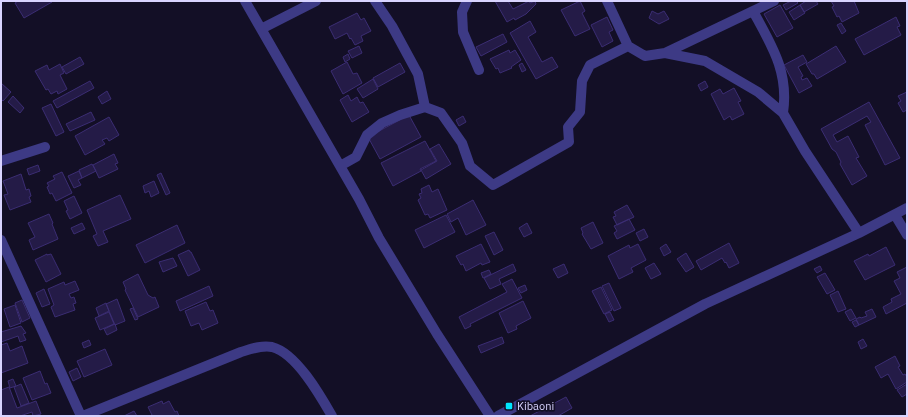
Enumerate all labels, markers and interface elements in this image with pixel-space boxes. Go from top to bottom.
place label: Kibaoni [517,399,554,413]
marker: Kibaoni [504,401,514,411]

